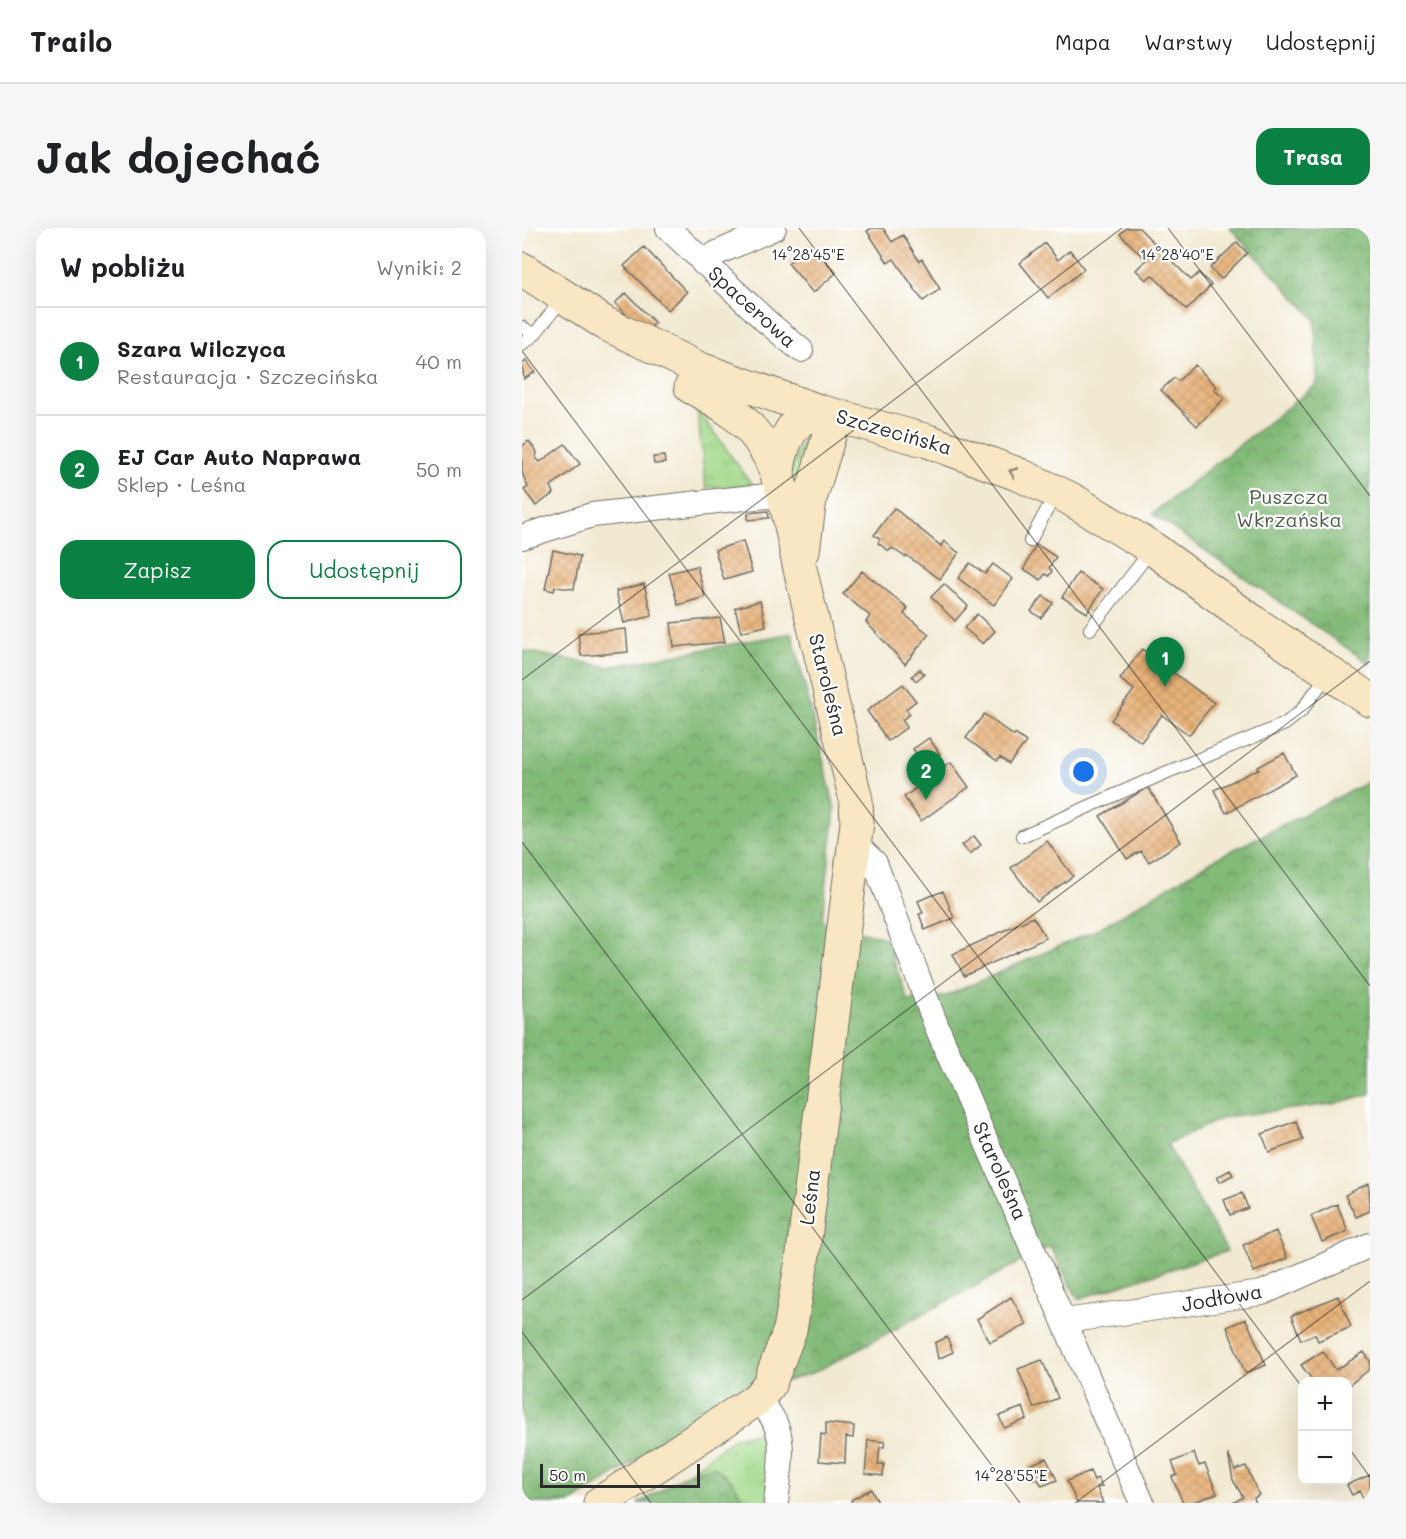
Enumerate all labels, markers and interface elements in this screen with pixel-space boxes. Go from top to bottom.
text: Trailo [30,23,112,59]
text: Mapa [1055,28,1111,55]
text: Warstwy [1144,28,1233,55]
text: Udostępnij [1266,28,1376,55]
button: Trasa [1256,128,1370,185]
text: Jak dojechać [36,129,321,184]
text: 14°28'45"E [771,244,845,264]
text: 14°28'40"E [1140,244,1214,264]
text: W pobliżu [60,250,186,284]
text: Wyniki: 2 [376,254,462,280]
street label: Spacerowa [703,260,802,353]
text: Szara Wilczyca [117,334,286,363]
text: 1 [75,348,84,374]
text: 40 m [416,348,462,374]
text: Restauracja · Szczecińska [117,363,378,389]
street label: Szczecińska [833,402,955,460]
text: EJ Car Auto Naprawa [117,442,361,471]
text: 2 [74,456,85,482]
text: 50 m [416,456,462,482]
one-way arrow [1008,467,1019,479]
text: Sklep · Leśna [117,471,246,497]
park label: Puszcza Wkrzańska [1236,483,1342,532]
button: Zapisz [60,540,255,599]
button: Udostępnij [267,540,462,599]
street label: Staroleśna [804,631,854,739]
pin: 1 [1146,638,1184,687]
pin: 2 [906,750,946,800]
your location [1069,757,1098,786]
street label: Staroleśna [968,1117,1034,1224]
street label: Leśna [793,1167,825,1226]
street label: Jodłowa [1179,1277,1264,1317]
map controls [1298,1377,1352,1485]
button: + [1298,1377,1352,1431]
button: − [1298,1431,1352,1485]
scale bar [540,1461,700,1488]
text: 50 m [549,1464,586,1485]
text: 14°28'55"E [974,1465,1048,1485]

